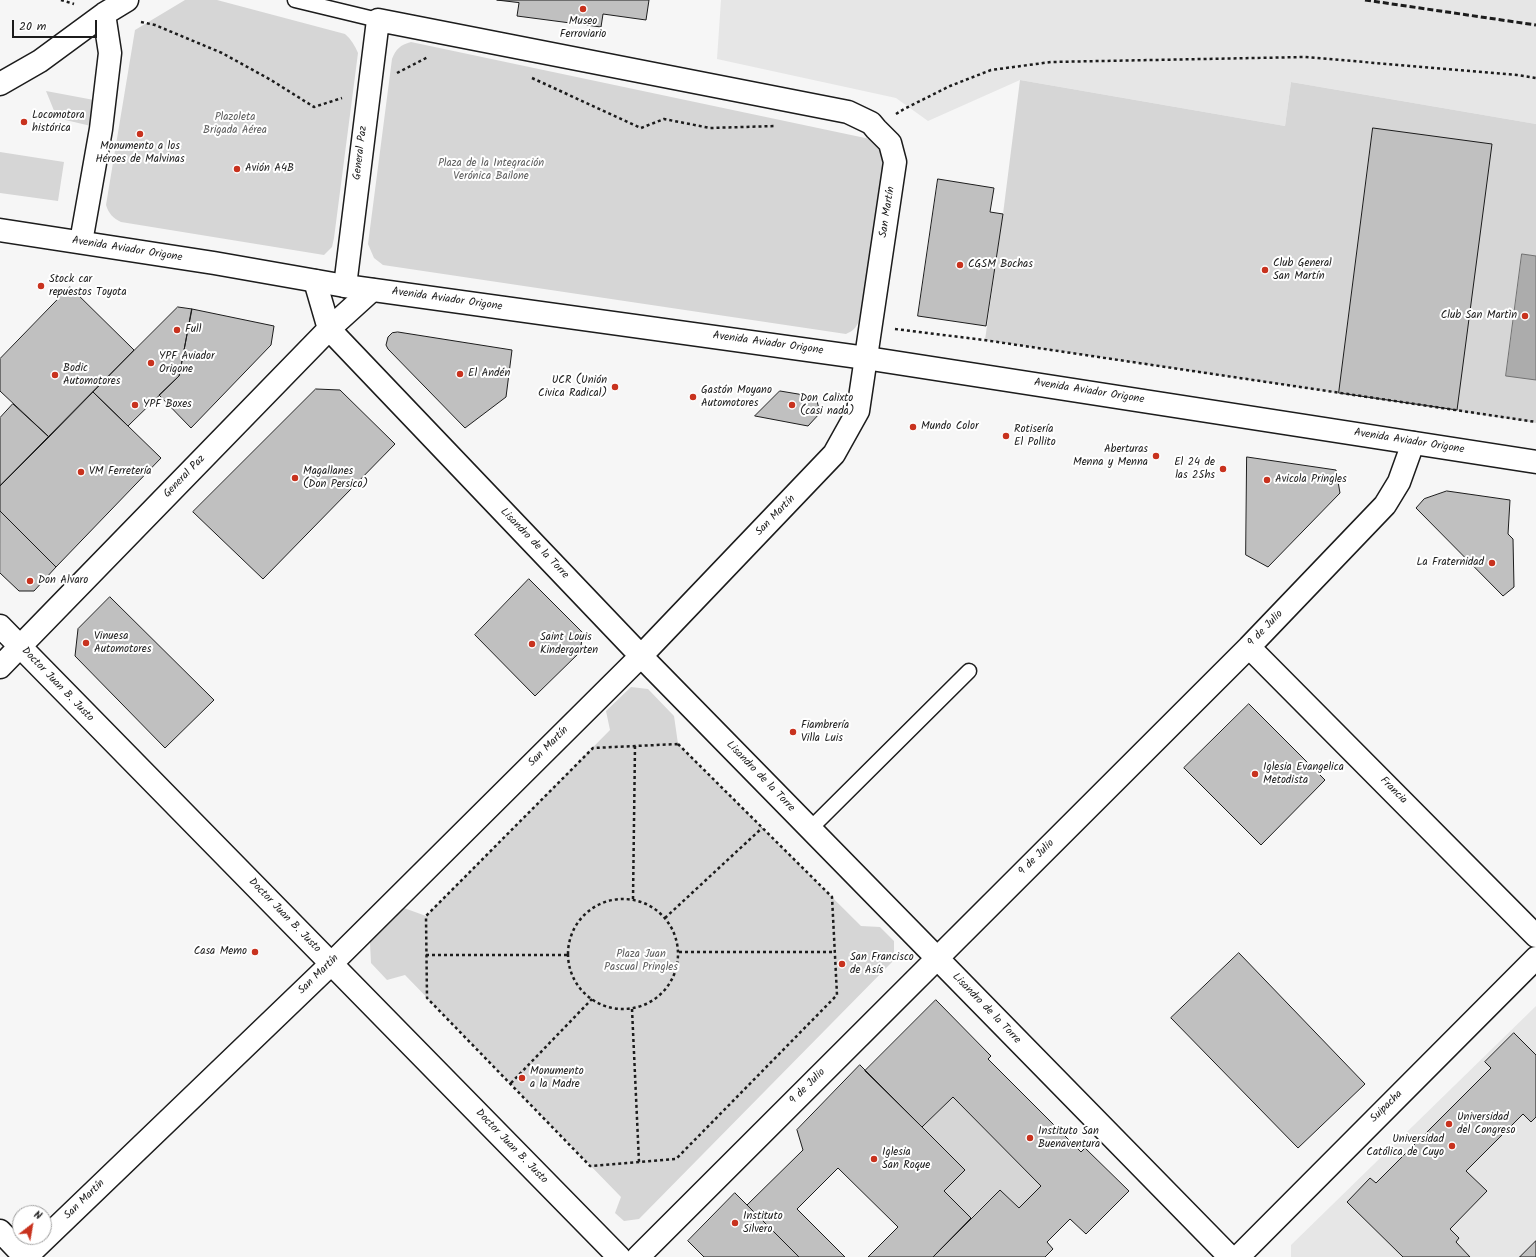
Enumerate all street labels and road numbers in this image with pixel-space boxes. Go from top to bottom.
street label: General Paz [351,125,371,181]
street label: San Martín [877,186,899,238]
street label: Avenida Aviador Origone [71,235,183,265]
street label: Avenida Aviador Origone [391,286,503,314]
street label: Avenida Aviador Origone [712,330,824,358]
street label: Avenida Aviador Origone [1033,377,1145,407]
street label: Avenida Aviador Origone [1353,427,1465,457]
street label: General Paz [161,453,209,501]
street label: San Martín [753,493,799,539]
street label: Lisandro de la Torre [497,506,571,582]
street label: 9 de Julio [1245,608,1287,650]
street label: Doctor Juan B. Justo [18,645,96,725]
street label: San Martín [526,724,572,770]
street label: Lisandro de la Torre [723,739,797,815]
street label: Francia [1377,775,1409,807]
street label: 9 de Julio [1016,837,1058,879]
street label: Doctor Juan B. Justo [245,876,323,956]
street label: San Martín [296,952,342,998]
street label: Lisandro de la Torre [949,971,1023,1047]
street label: 9 de Julio [787,1066,829,1108]
street label: Suipacha [1368,1088,1406,1126]
street label: Doctor Juan B. Justo [472,1107,550,1187]
street label: San Martín [62,1177,108,1223]

